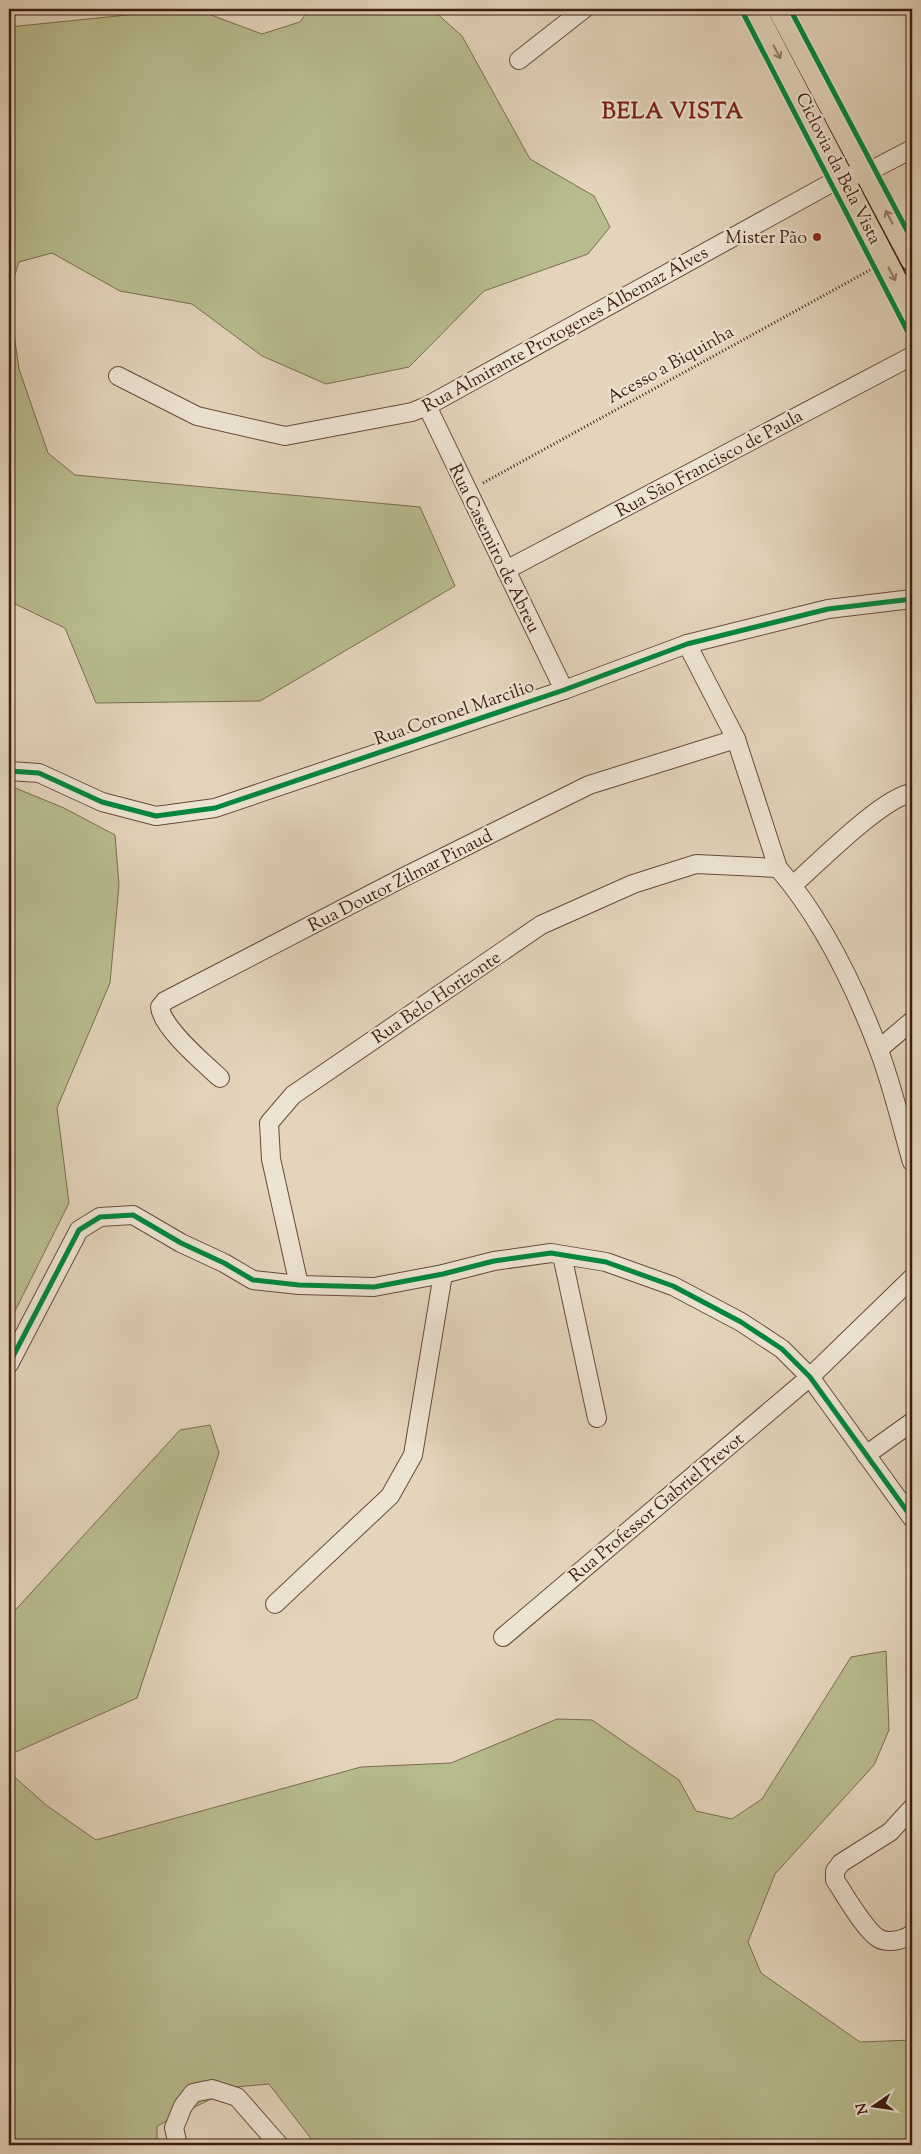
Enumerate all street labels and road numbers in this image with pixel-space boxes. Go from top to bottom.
street label: Ciclovia da Bela Vista [788,88,887,249]
street label: Rua Almirante Protogenes Albemaz Alves [418,241,714,420]
street label: Acesso a Biquinha [603,320,739,411]
street label: Rua São Francisco de Paula [612,404,808,525]
street label: Rua Casemiro de Abreu [441,460,545,638]
street label: Rua Coronel Marcilio [371,674,538,753]
street label: Rua Doutor Zilmar Pinaud [304,824,498,940]
street label: Rua Belo Horizonte [367,946,507,1052]
street label: Rua Professor Gabriel Prevot [564,1427,750,1590]

